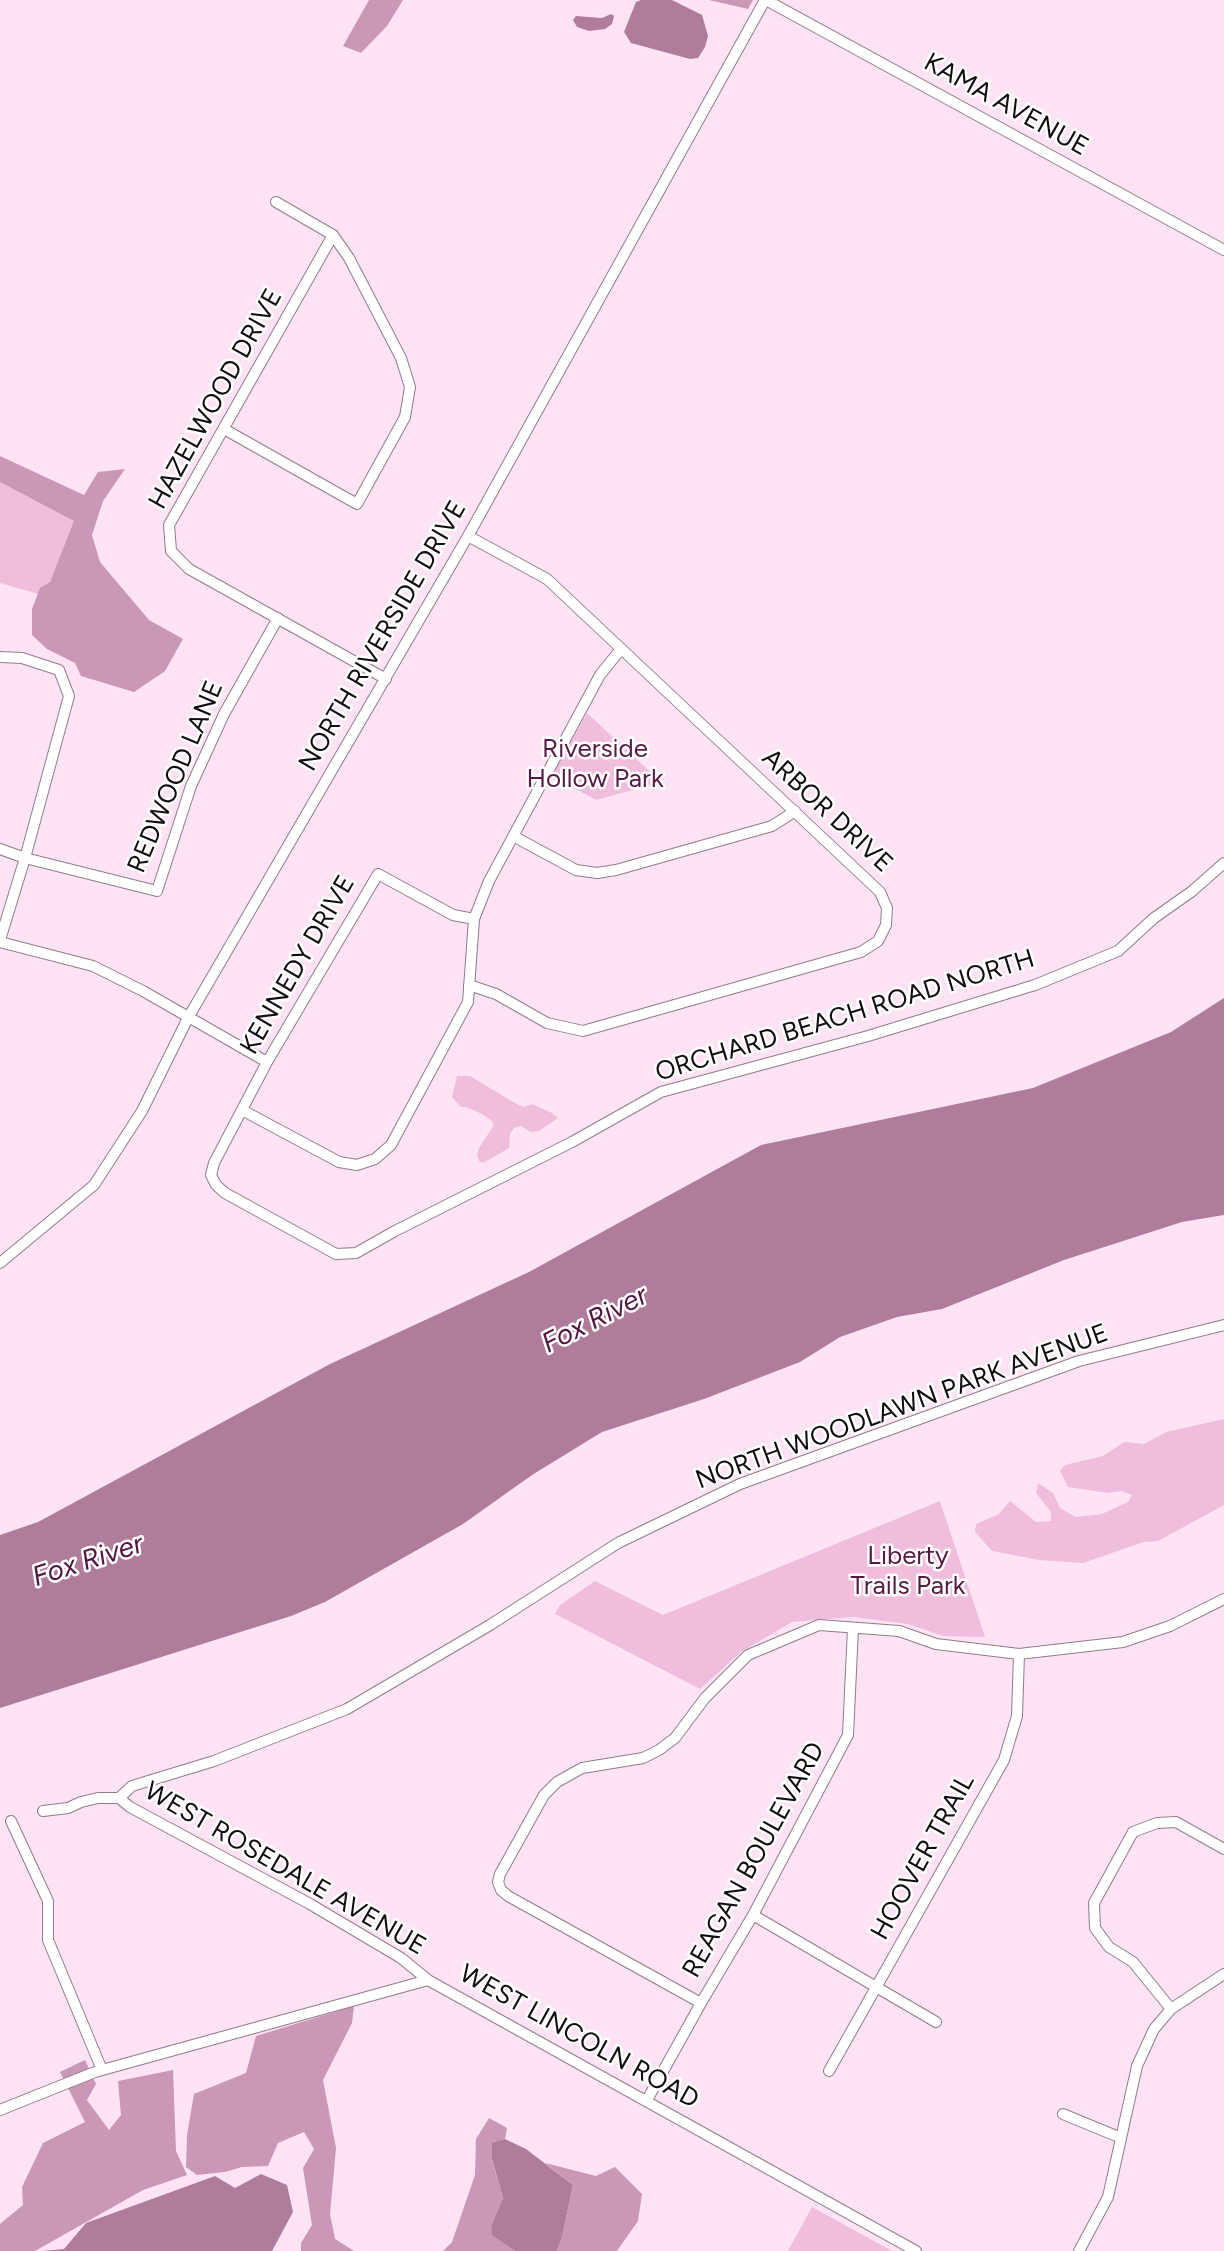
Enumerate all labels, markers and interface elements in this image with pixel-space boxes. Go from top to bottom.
street label: KAMA AVENUE [918,47,1094,163]
street label: HAZELWOOD DRIVE [142,283,290,515]
street label: NORTH RIVERSIDE DRIVE [293,495,473,777]
street label: REDWOOD LANE [121,676,231,878]
park label: Riverside Hollow Park [526,733,664,794]
street label: ARBOR DRIVE [755,743,899,879]
street label: KENNEDY DRIVE [234,870,362,1060]
street label: ORCHARD BEACH ROAD NORTH [652,943,1038,1089]
water label: Fox River [536,1279,654,1361]
street label: NORTH WOODLAWN PARK AVENUE [691,1318,1113,1496]
water label: Fox River [28,1527,148,1595]
park label: Liberty Trails Park [851,1540,965,1602]
street label: REAGAN BOULEVARD [676,1737,832,1983]
street label: HOOVER TRAIL [865,1769,981,1945]
street label: WEST ROSEDALE AVENUE [139,1776,431,1962]
street label: WEST LINCOLN ROAD [454,1958,704,2116]

